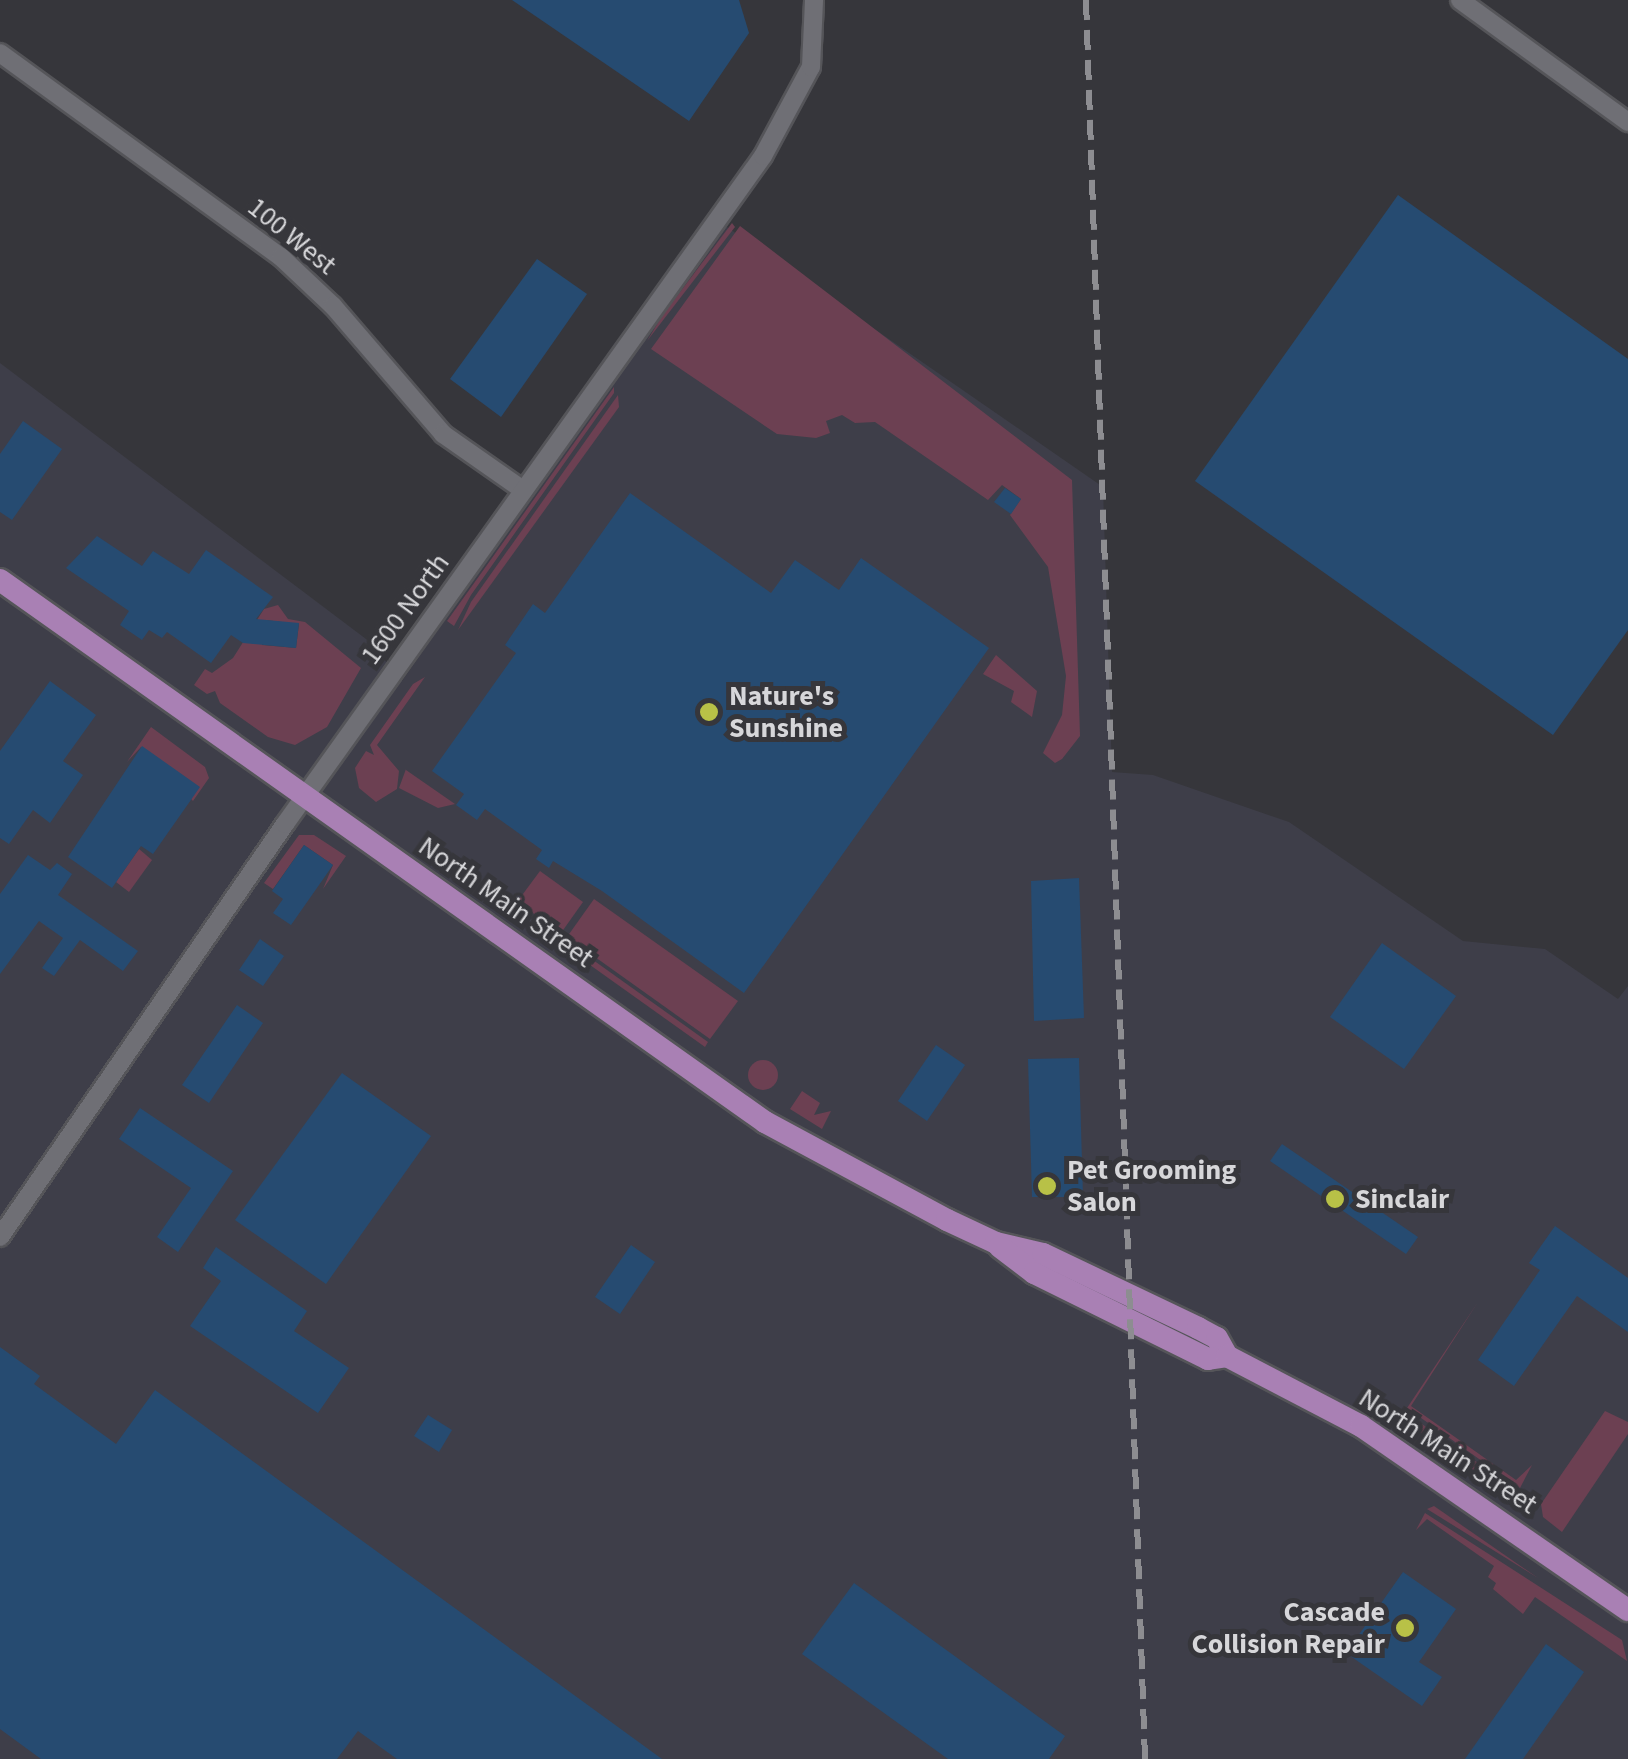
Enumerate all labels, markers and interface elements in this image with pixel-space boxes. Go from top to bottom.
street label: 100 West [241,190,343,282]
street label: 1600 North [354,547,456,671]
place label: Nature's Sunshine [729,679,843,745]
marker: Nature's Sunshine [698,701,720,723]
street label: North Main Street [412,829,600,975]
place label: Pet Grooming Salon [1067,1153,1236,1219]
marker: Pet Grooming Salon [1036,1175,1058,1197]
place label: Sinclair [1355,1182,1449,1216]
marker: Sinclair [1324,1188,1346,1210]
street label: North Main Street [1353,1381,1543,1521]
place label: Cascade Collision Repair [1191,1595,1385,1661]
marker: Cascade Collision Repair [1394,1617,1416,1639]

